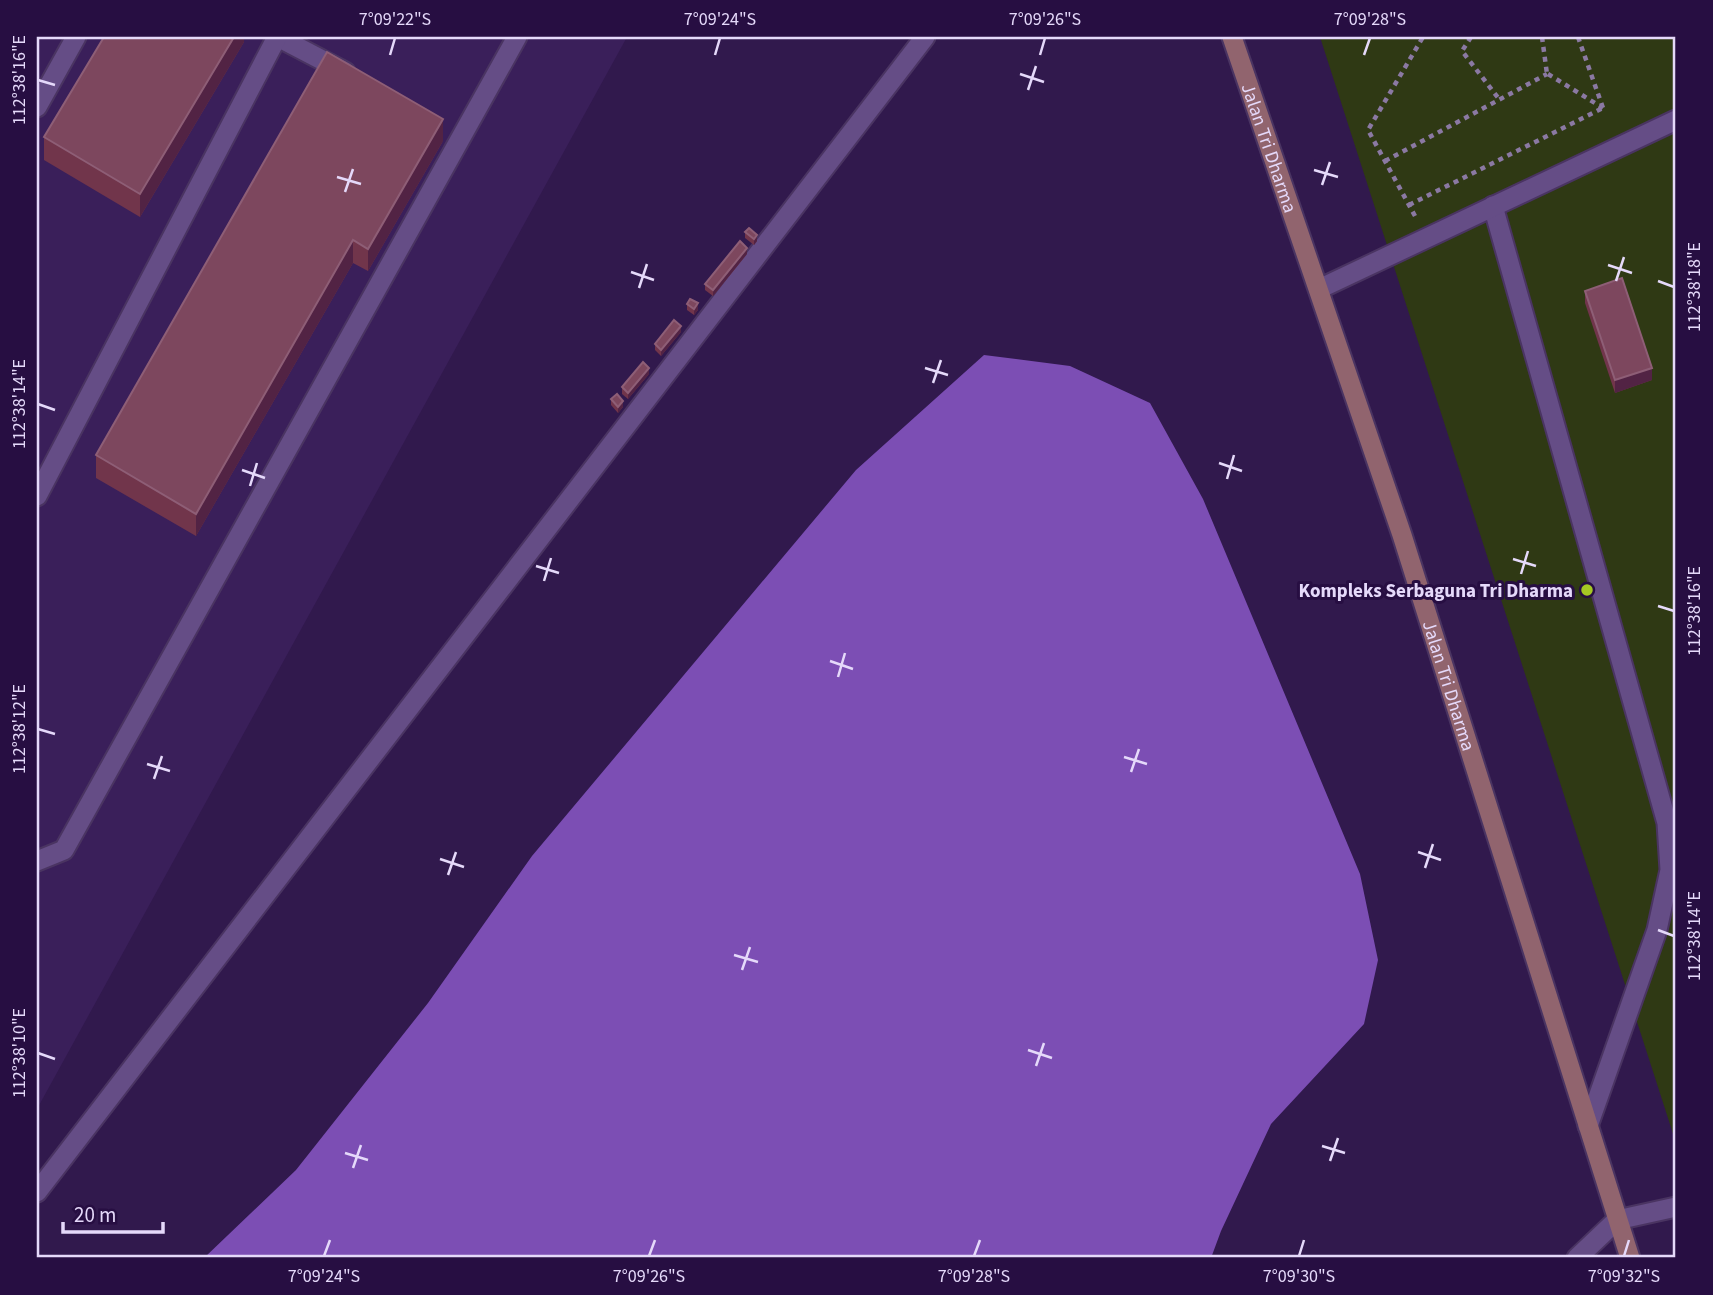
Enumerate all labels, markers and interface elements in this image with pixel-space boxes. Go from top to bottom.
text: 7°09'22"S [359,7,431,32]
text: 7°09'24"S [684,7,756,32]
text: 7°09'26"S [1009,7,1081,32]
text: 7°09'28"S [1334,7,1406,32]
text: 112°38'16"E [7,35,32,125]
street label: Jalan Tri Dharma [1234,80,1303,217]
text: 112°38'18"E [1682,242,1707,332]
text: 112°38'14"E [7,359,32,449]
text: 112°38'16"E [1682,566,1707,656]
place label: Kompleks Serbaguna Tri Dharma [1299,578,1573,605]
marker: Kompleks Serbaguna Tri Dharma [1579,582,1595,598]
street label: Jalan Tri Dharma [1415,617,1481,755]
text: 112°38'12"E [7,684,32,774]
text: 112°38'14"E [1682,891,1707,981]
text: 112°38'10"E [7,1008,32,1098]
scale bar [63,1190,163,1234]
text: 20 m [74,1200,116,1230]
text: 7°09'24"S [288,1264,360,1289]
text: 7°09'26"S [613,1264,685,1289]
text: 7°09'28"S [938,1264,1010,1289]
text: 7°09'30"S [1263,1264,1335,1289]
text: 7°09'32"S [1588,1264,1660,1289]

